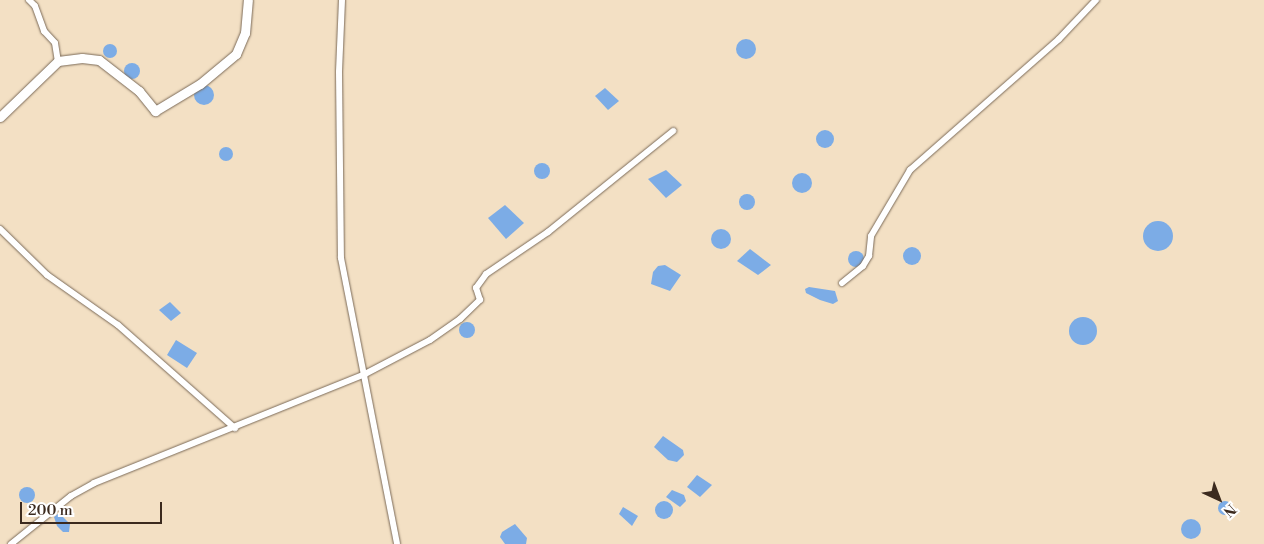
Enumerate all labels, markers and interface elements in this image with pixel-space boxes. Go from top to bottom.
north arrow [1194,474,1244,524]
scale bar [22,492,165,524]
text: N [1219,500,1239,520]
text: 200 m [28,501,73,520]

